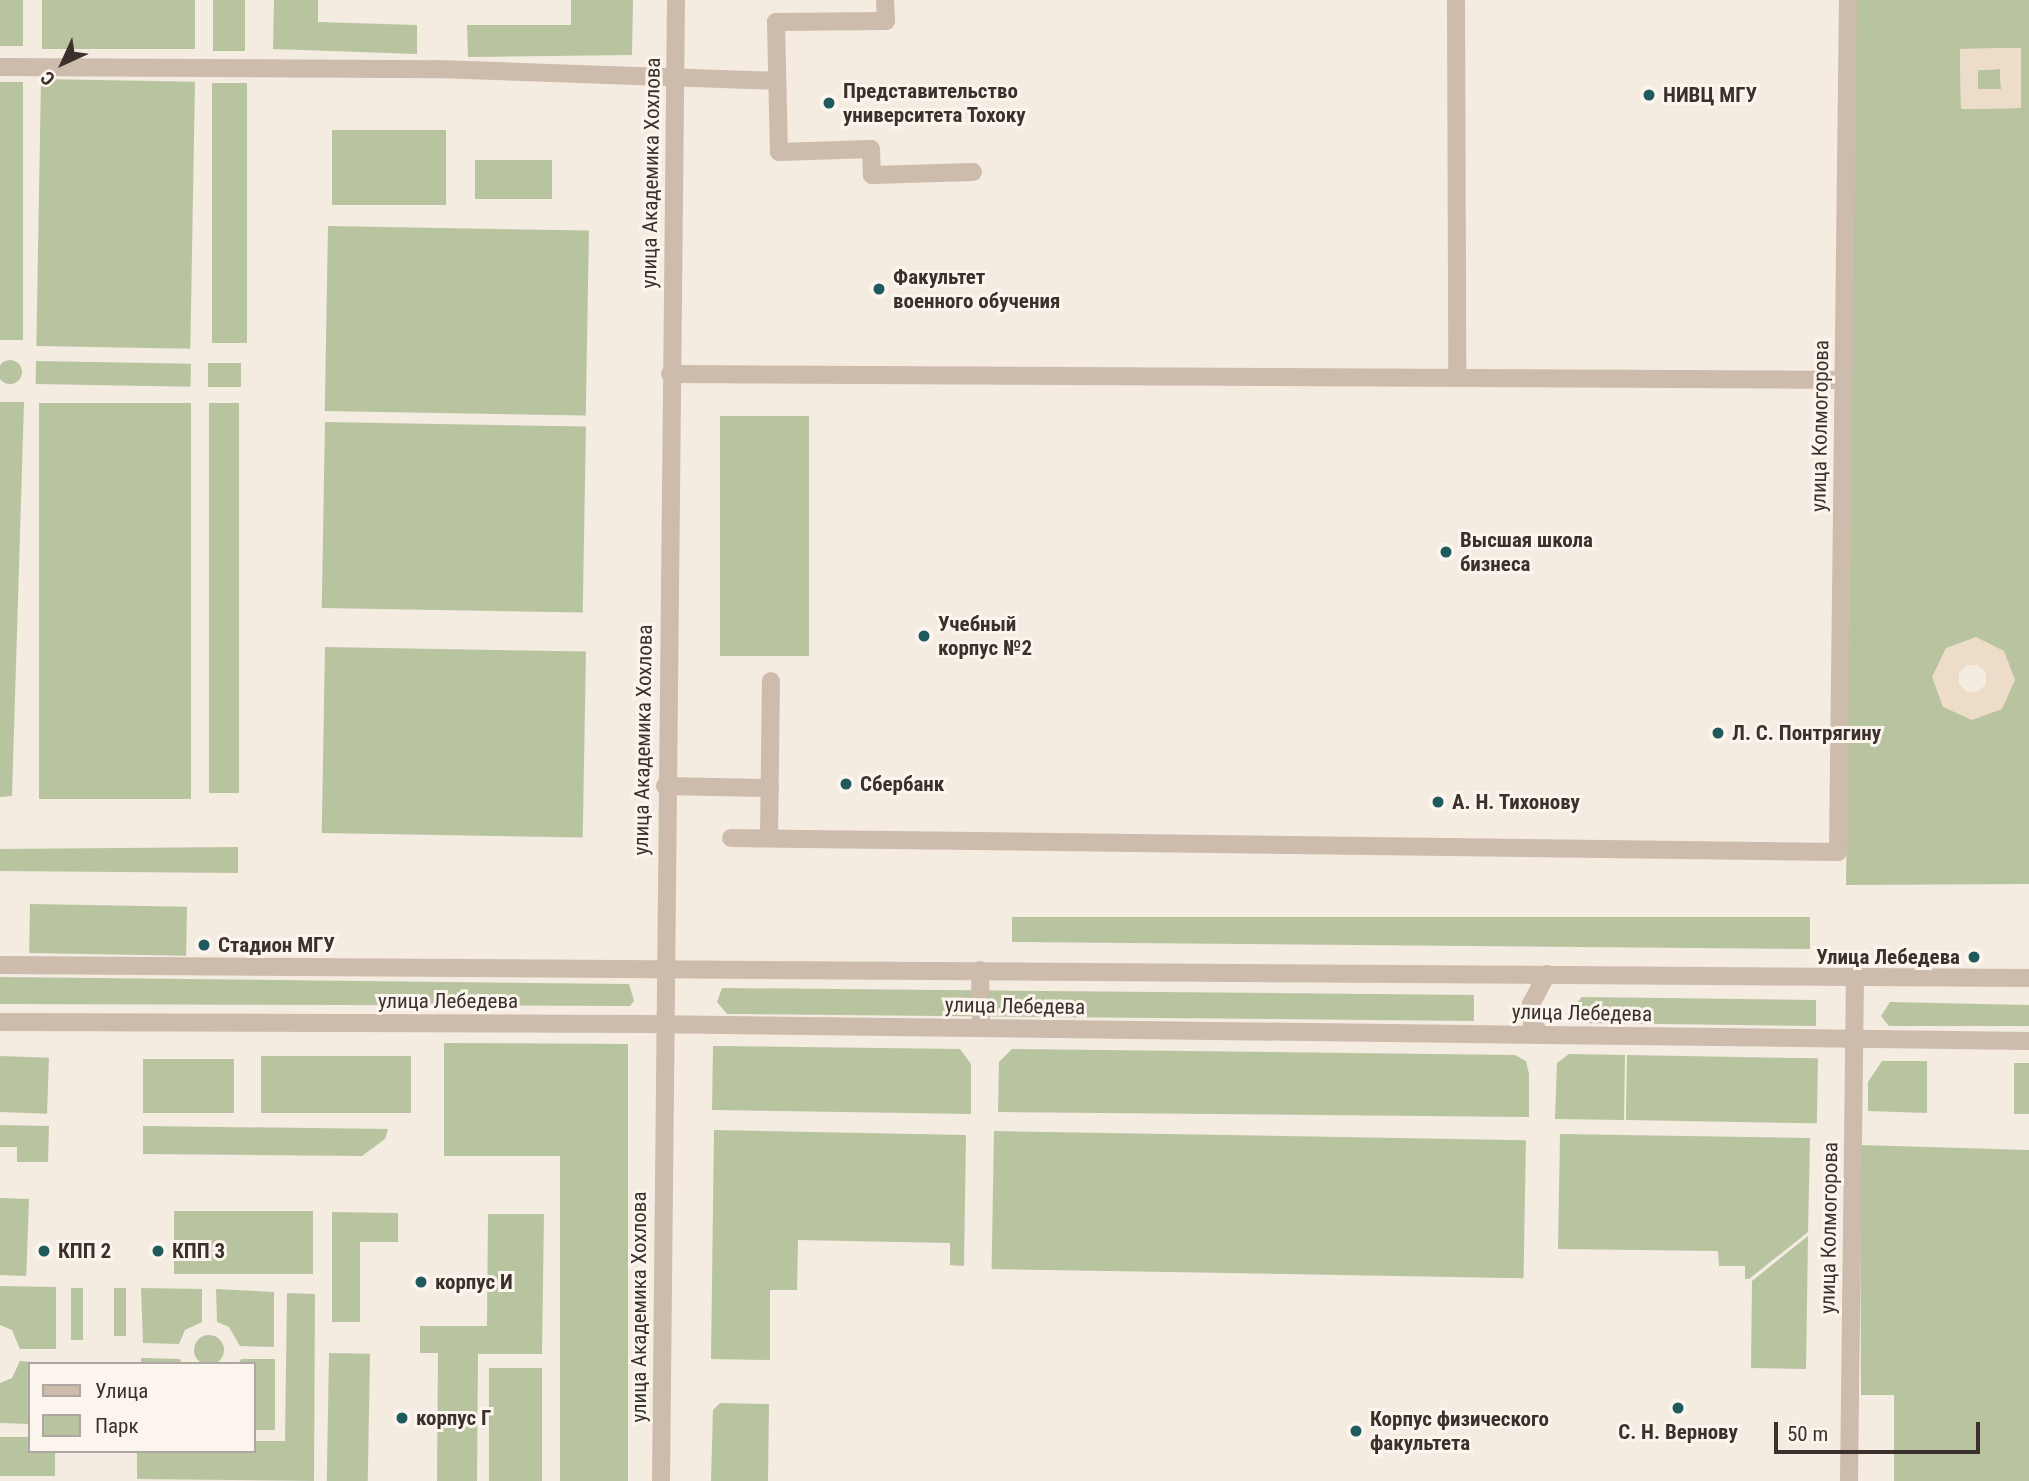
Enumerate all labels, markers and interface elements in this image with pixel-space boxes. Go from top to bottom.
north arrow [28,28,98,98]
street label: улица Академика Хохлова [636,57,666,289]
text: С [36,66,60,90]
place label: Представительство университета Тохоку [843,78,1026,128]
place label: НИВЦ МГУ [1663,82,1757,108]
marker: НИВЦ МГУ [1641,87,1657,103]
marker: Представительство университета Тохоку [821,95,837,111]
place label: Факультет военного обучения [893,264,1060,314]
marker: Факультет военного обучения [871,281,887,297]
street label: улица Колмогорова [1806,340,1834,512]
place label: Высшая школа бизнеса [1460,527,1593,577]
marker: Высшая школа бизнеса [1438,544,1454,560]
place label: Учебный корпус №2 [938,611,1032,661]
street label: улица Академика Хохлова [628,624,658,856]
marker: Учебный корпус №2 [916,628,932,644]
place label: Л. С. Понтрягину [1732,720,1881,746]
marker: Л. С. Понтрягину [1710,725,1726,741]
place label: Сбербанк [860,771,944,797]
marker: Сбербанк [838,776,854,792]
place label: А. Н. Тихонову [1452,789,1580,815]
marker: А. Н. Тихонову [1430,794,1446,810]
place label: Стадион МГУ [218,932,335,958]
marker: Стадион МГУ [196,937,212,953]
place label: Улица Лебедева [1816,944,1960,970]
marker: Улица Лебедева [1966,949,1982,965]
street label: улица Лебедева [378,988,518,1014]
street label: улица Лебедева [945,992,1085,1020]
street label: улица Лебедева [1512,999,1652,1027]
street label: улица Колмогорова [1815,1142,1843,1314]
street label: улица Академика Хохлова [626,1191,652,1423]
place label: КПП 2 [58,1238,111,1264]
place label: КПП 3 [172,1238,225,1264]
marker: КПП 2 [36,1243,52,1259]
marker: КПП 3 [150,1243,166,1259]
place label: корпус И [435,1269,513,1295]
marker: корпус И [413,1274,429,1290]
legend [28,1362,256,1453]
text: Улица [95,1379,148,1403]
marker: С. Н. Вернову [1670,1400,1686,1416]
place label: корпус Г [416,1405,491,1431]
place label: Корпус физического факультета [1370,1406,1549,1456]
scale bar [1777,1408,1983,1452]
marker: корпус Г [394,1410,410,1426]
text: Парк [95,1414,139,1438]
place label: С. Н. Вернову [1618,1419,1738,1445]
text: 50 m [1787,1422,1828,1446]
marker: Корпус физического факультета [1348,1423,1364,1439]

